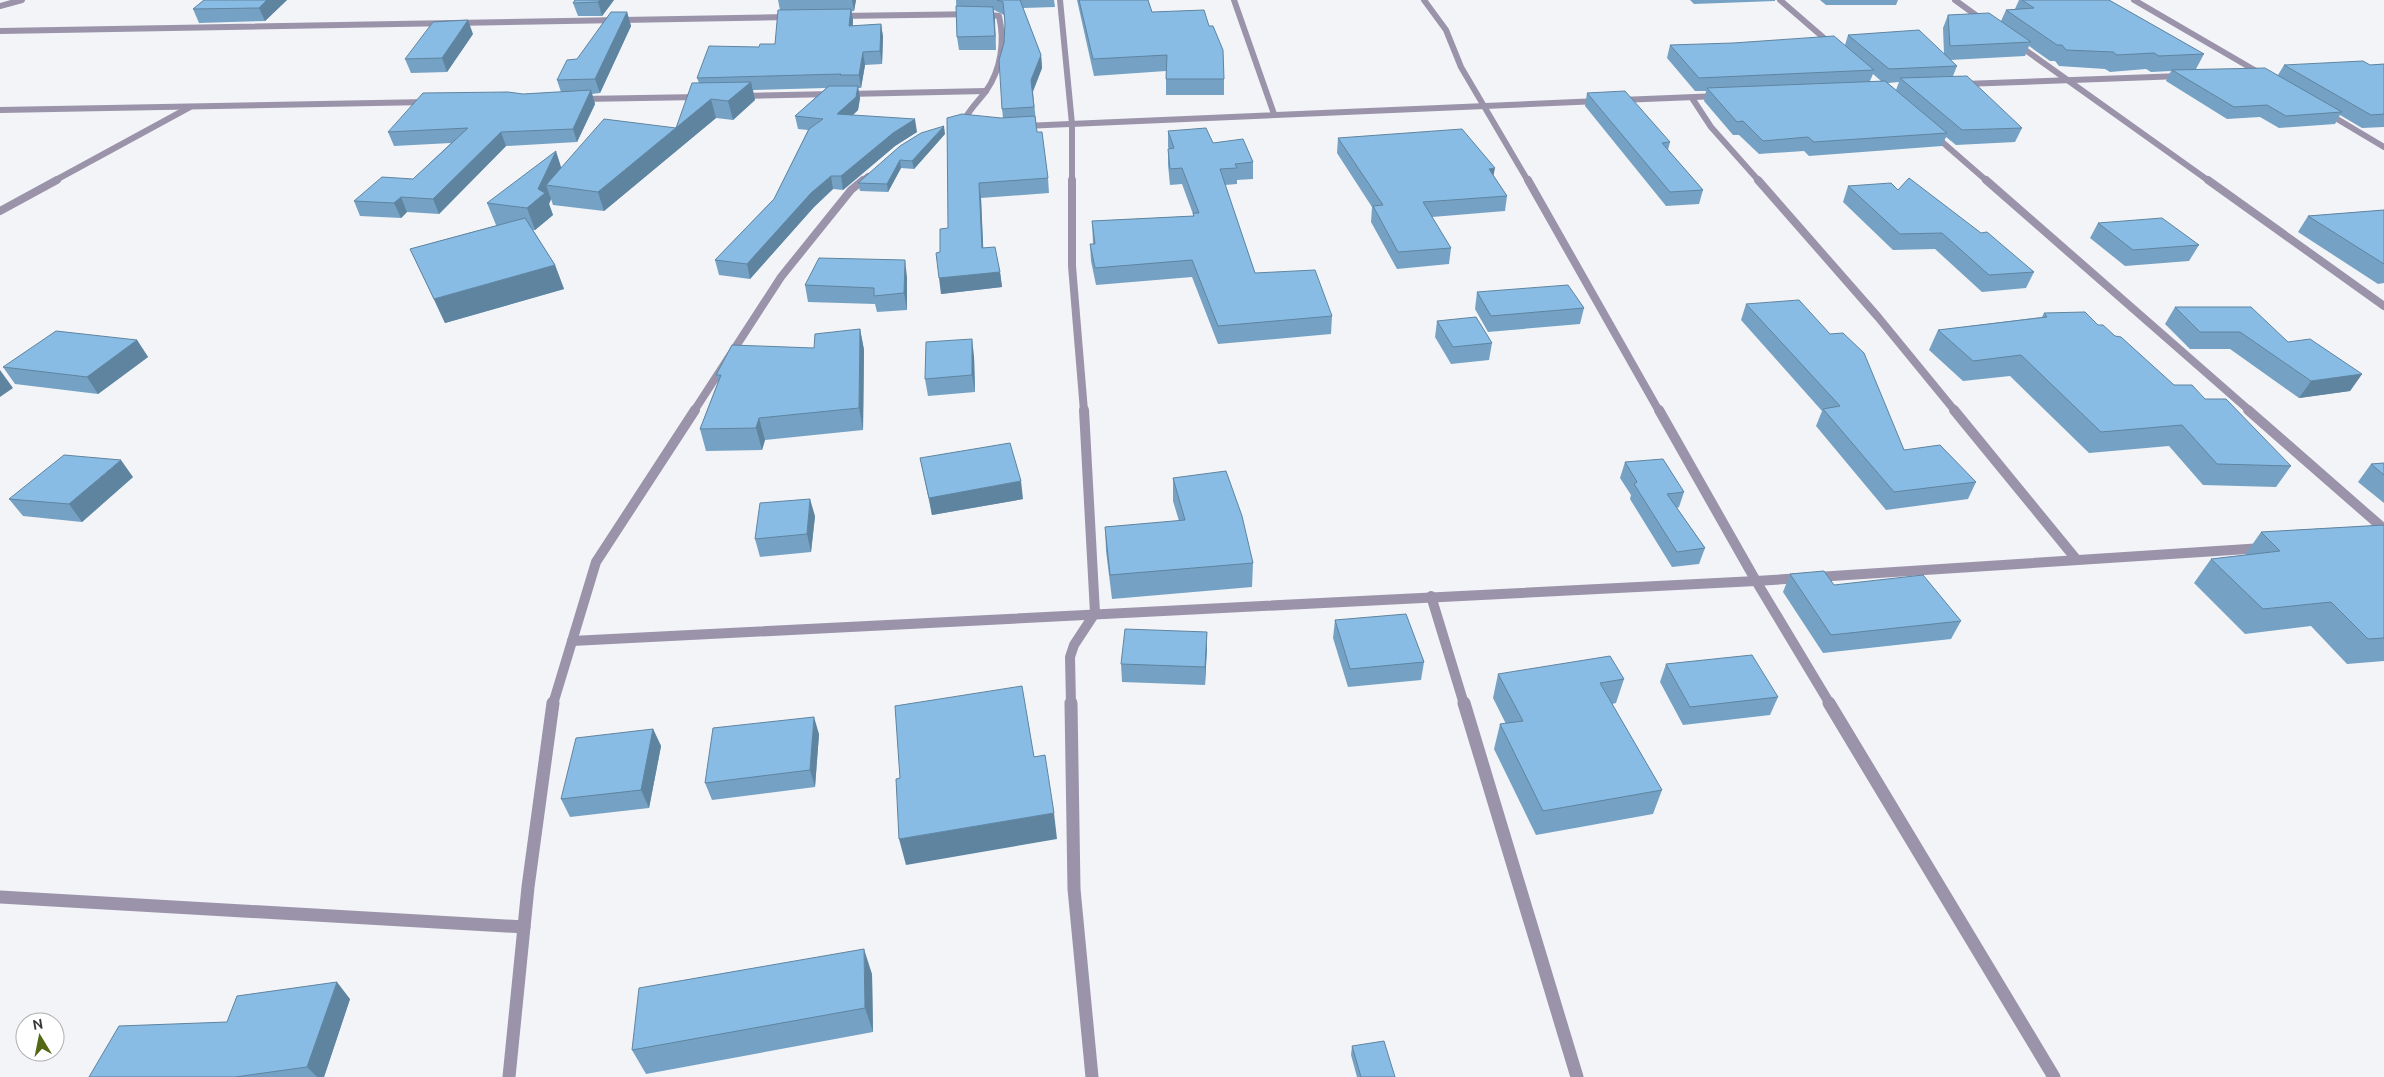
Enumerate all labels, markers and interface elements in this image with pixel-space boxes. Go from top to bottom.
north arrow [15,1012,65,1062]
text: N [31,1015,44,1033]

